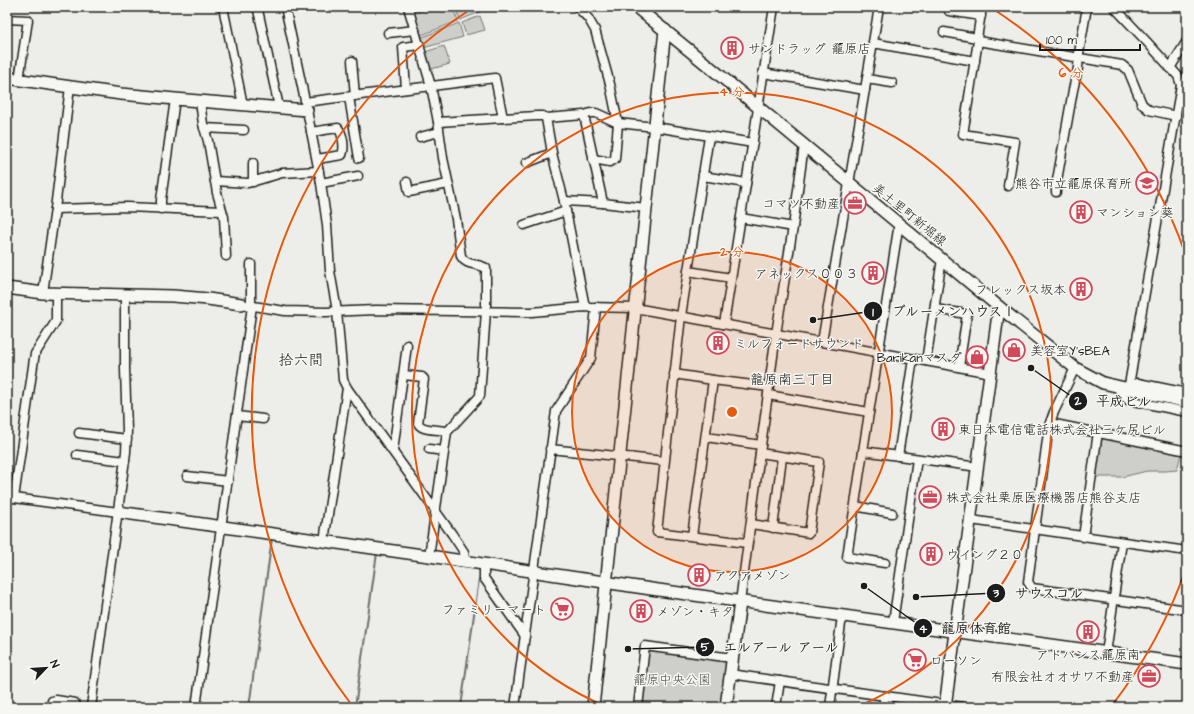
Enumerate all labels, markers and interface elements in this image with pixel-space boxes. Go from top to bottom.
scale bar [1040,26,1140,52]
text: 100 m [1046,32,1077,49]
building icon: サンドラッグ 籠原店 [719,35,745,61]
place label: サンドラッグ 籠原店 [748,40,870,58]
text: 6 分 [1059,65,1083,82]
text: 4 分 [720,84,744,101]
school or university icon: 熊谷市立籠原保育所 [1134,170,1160,196]
place label: 熊谷市立籠原保育所 [1015,175,1132,193]
street label: 美土里町新堀線 [868,179,951,251]
office icon: コマツ不動産 [842,190,868,216]
place label: コマツ不動産 [762,195,840,213]
building icon: マンション葵 [1068,199,1094,225]
place label: マンション葵 [1096,204,1173,222]
text: 2 分 [719,244,744,261]
building icon: アネックス００３ [860,260,886,286]
place label: アネックス００３ [755,265,858,283]
building icon: フレックス坂本 [1068,276,1094,302]
place label: フレックス坂本 [975,281,1066,299]
callout: ブルーメンハウスＩ [863,298,1025,324]
text: ブルーメンハウスＩ [892,302,1016,322]
text: 1 [872,304,874,321]
building icon: ミルフォードサウンド [705,330,731,356]
place label: ミルフォードサウンド [734,335,864,353]
shop icon: 美容室Y'sBEA [1001,337,1027,363]
place label: 美容室Y'sBEA [1030,342,1111,360]
shop icon: Barikanマスダ [964,344,990,370]
place label: Barikanマスダ [877,349,962,367]
district label: 拾六間 [278,350,324,371]
district label: 籠原南三丁目 [750,370,834,390]
callout: 平成ビル [1068,388,1160,414]
text: 平成ビル [1096,392,1152,412]
text: 2 [1074,393,1082,410]
centre of rings [725,405,739,419]
building icon: 東日本電信電話株式会社三ケ尻ビル [930,416,956,442]
place label: 東日本電信電話株式会社三ケ尻ビル [958,421,1166,439]
office icon: 株式会社栗原医療機器店熊谷支店 [917,484,943,510]
place label: 株式会社栗原医療機器店熊谷支店 [946,489,1141,507]
building icon: ウイング２０ [918,541,944,567]
place label: ウイング２０ [946,546,1023,564]
building icon: アクアメゾン [686,562,712,588]
place label: アクアメゾン [714,567,791,585]
callout: サウスコル [986,580,1092,606]
text: サウスコル [1014,584,1084,604]
text: 3 [992,585,1000,602]
supermarket icon: ファミリーマート [549,596,575,622]
building icon: メゾン・キタ [628,598,654,624]
place label: ファミリーマート [442,601,546,619]
place label: メゾン・キタ [656,603,734,621]
callout: 籠原体育館 [913,615,1019,641]
text: 籠原体育館 [941,619,1011,639]
building icon: アドバンス籠原南 [1075,619,1101,645]
text: 4 [919,621,928,638]
callout: エルアール アール [695,634,847,660]
text: エルアール アール [723,638,839,658]
text: 5 [701,639,710,656]
place label: アドバンス籠原南 [1036,646,1140,664]
supermarket icon: ローソン [902,647,928,673]
north arrow [26,648,66,688]
place label: ローソン [930,652,982,670]
text: N [46,658,63,670]
office icon: 有限会社オオサワ不動産 [1136,663,1162,689]
place label: 有限会社オオサワ不動産 [991,668,1134,686]
park label: 籠原中央公園 [633,671,711,689]

